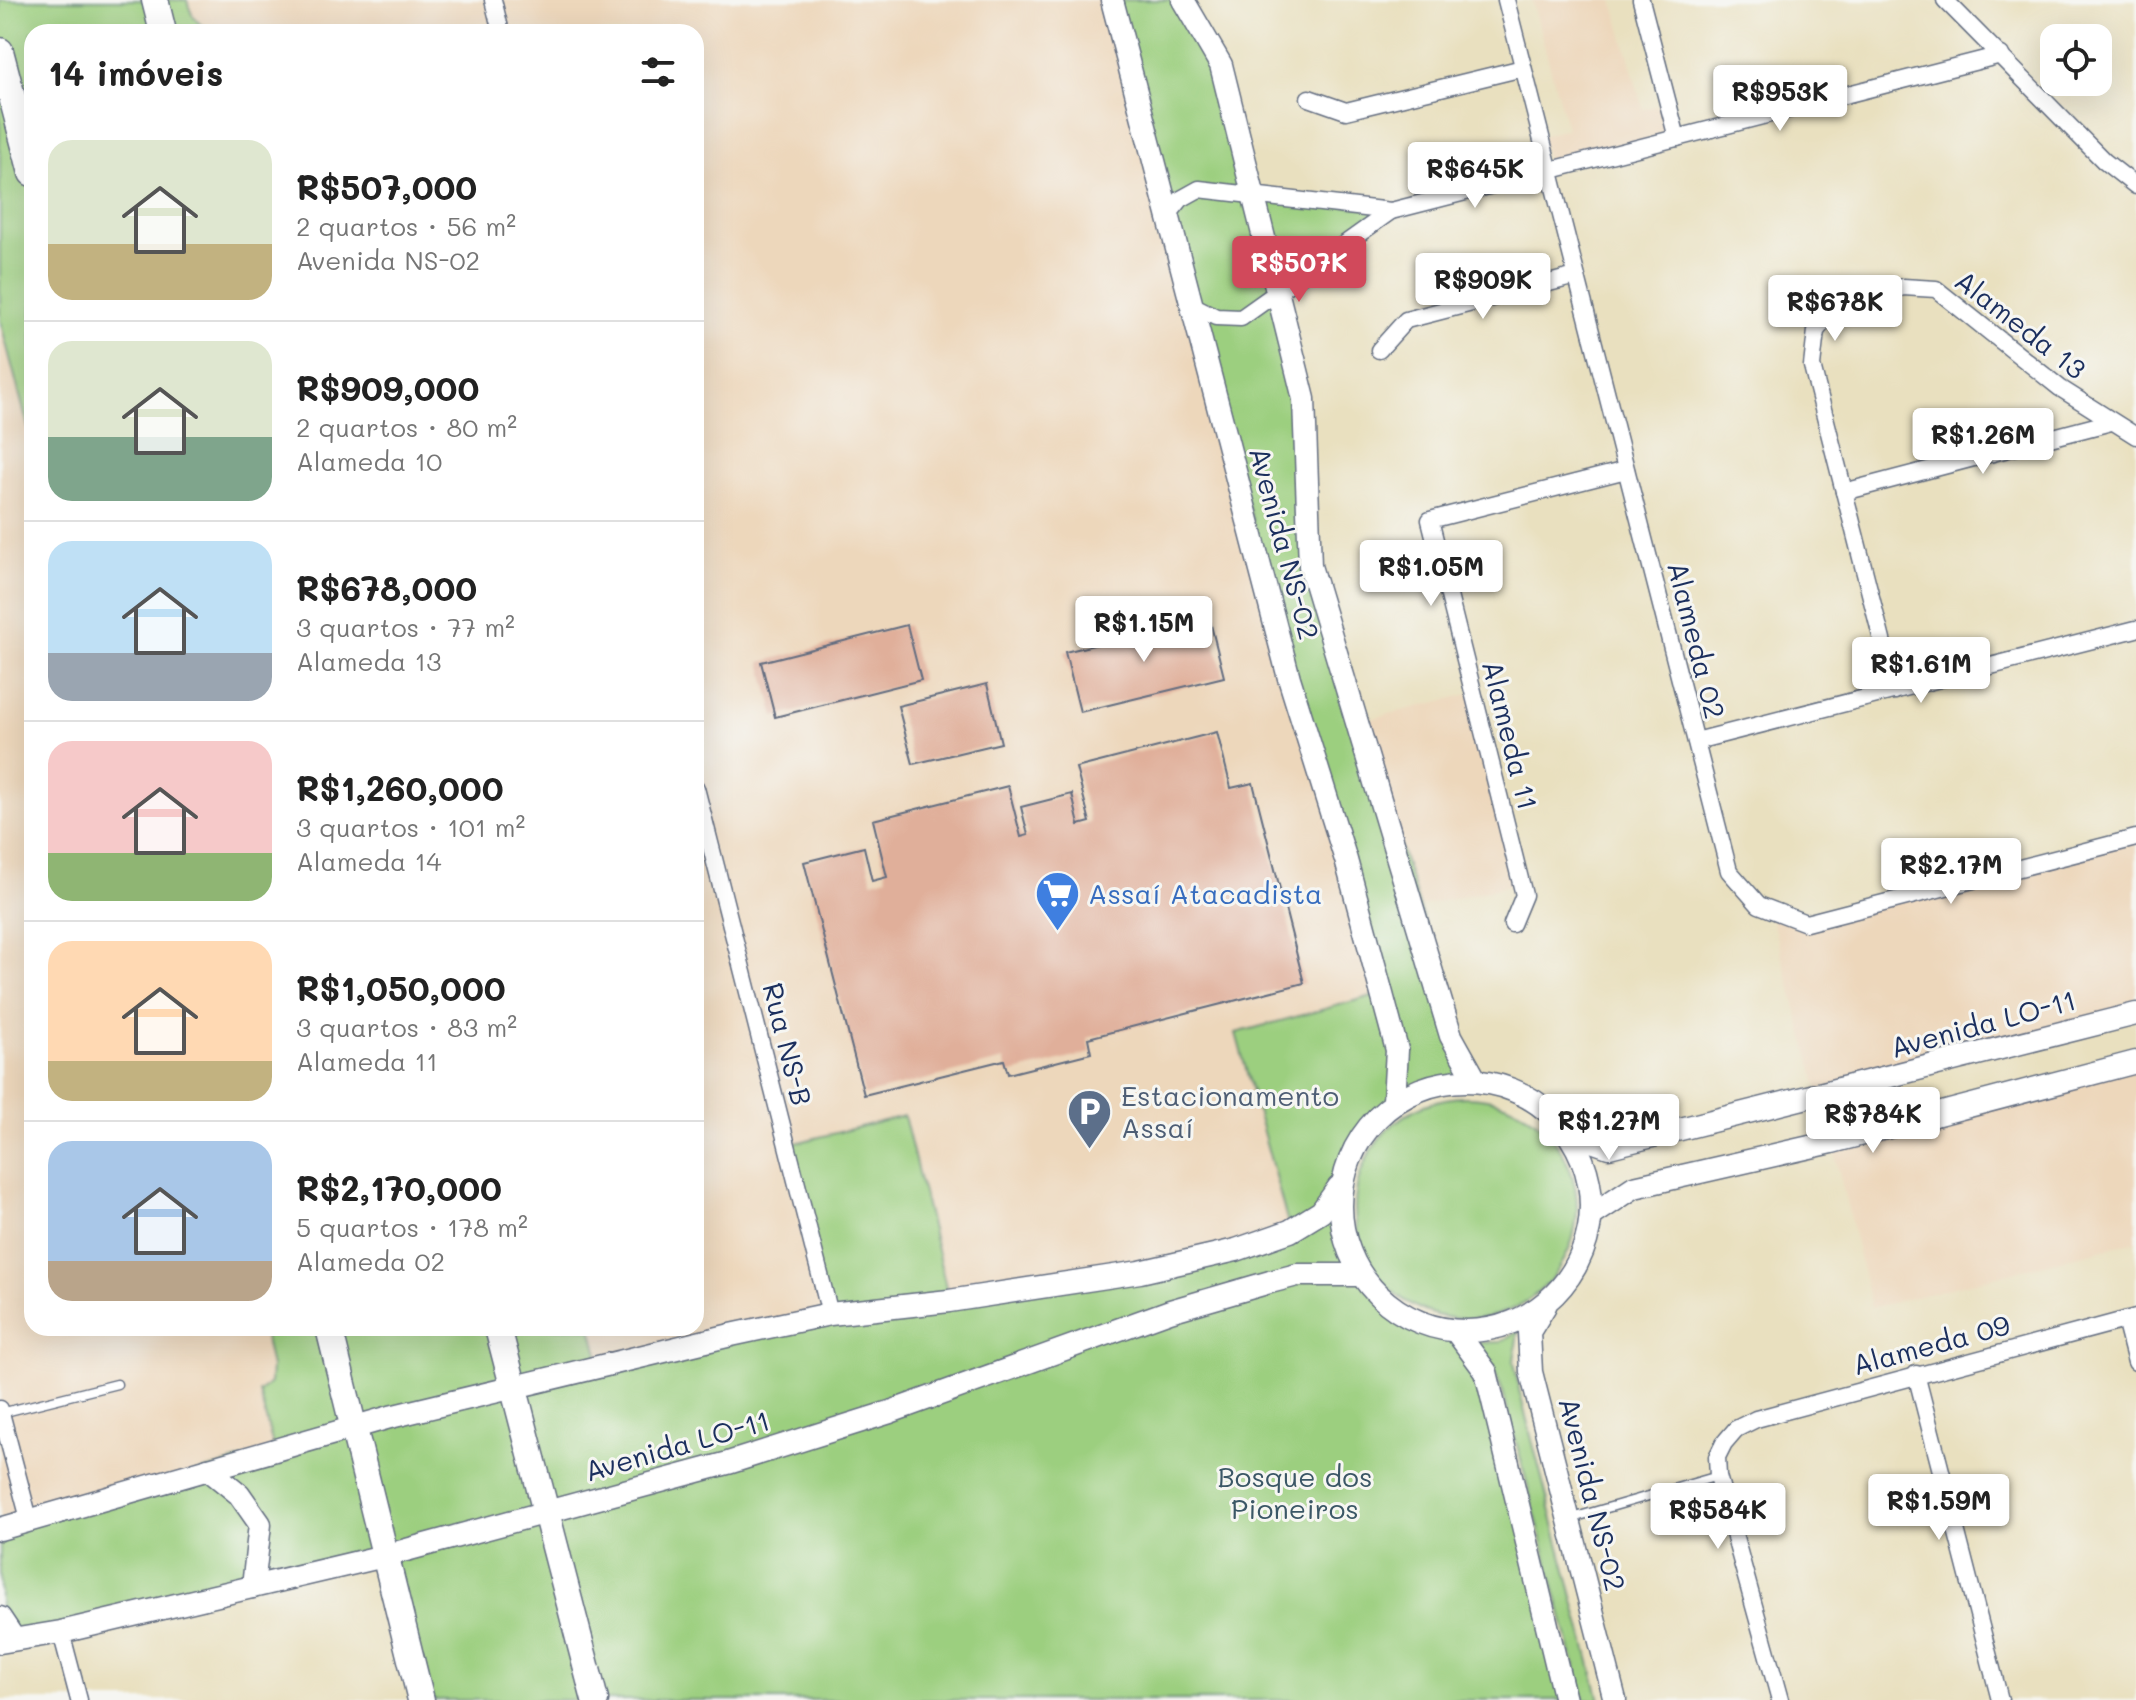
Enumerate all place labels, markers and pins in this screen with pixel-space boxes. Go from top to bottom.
pin: R$953K [1715,65,1845,133]
pin: R$645K [1410,142,1540,210]
pin: R$507K [1234,236,1364,304]
pin: R$909K [1418,253,1548,321]
pin: R$678K [1770,275,1900,343]
pin: R$1.26M [1909,408,2057,476]
pin: R$1.05M [1357,540,1505,608]
pin: R$1.15M [1070,596,1218,664]
pin: R$1.61M [1847,637,1995,705]
pin: R$2.17M [1877,838,2025,906]
supermarket icon: Assaí Atacadista [1033,869,1081,932]
place label: Assaí Atacadista [1088,875,1323,911]
place label: Estacionamento Assaí [1121,1077,1339,1145]
parking icon: Estacionamento Assaí [1066,1087,1114,1150]
pin: R$784K [1808,1087,1938,1155]
pin: R$1.27M [1535,1094,1683,1162]
pin: R$1.59M [1865,1474,2013,1542]
pin: R$584K [1653,1483,1783,1551]

